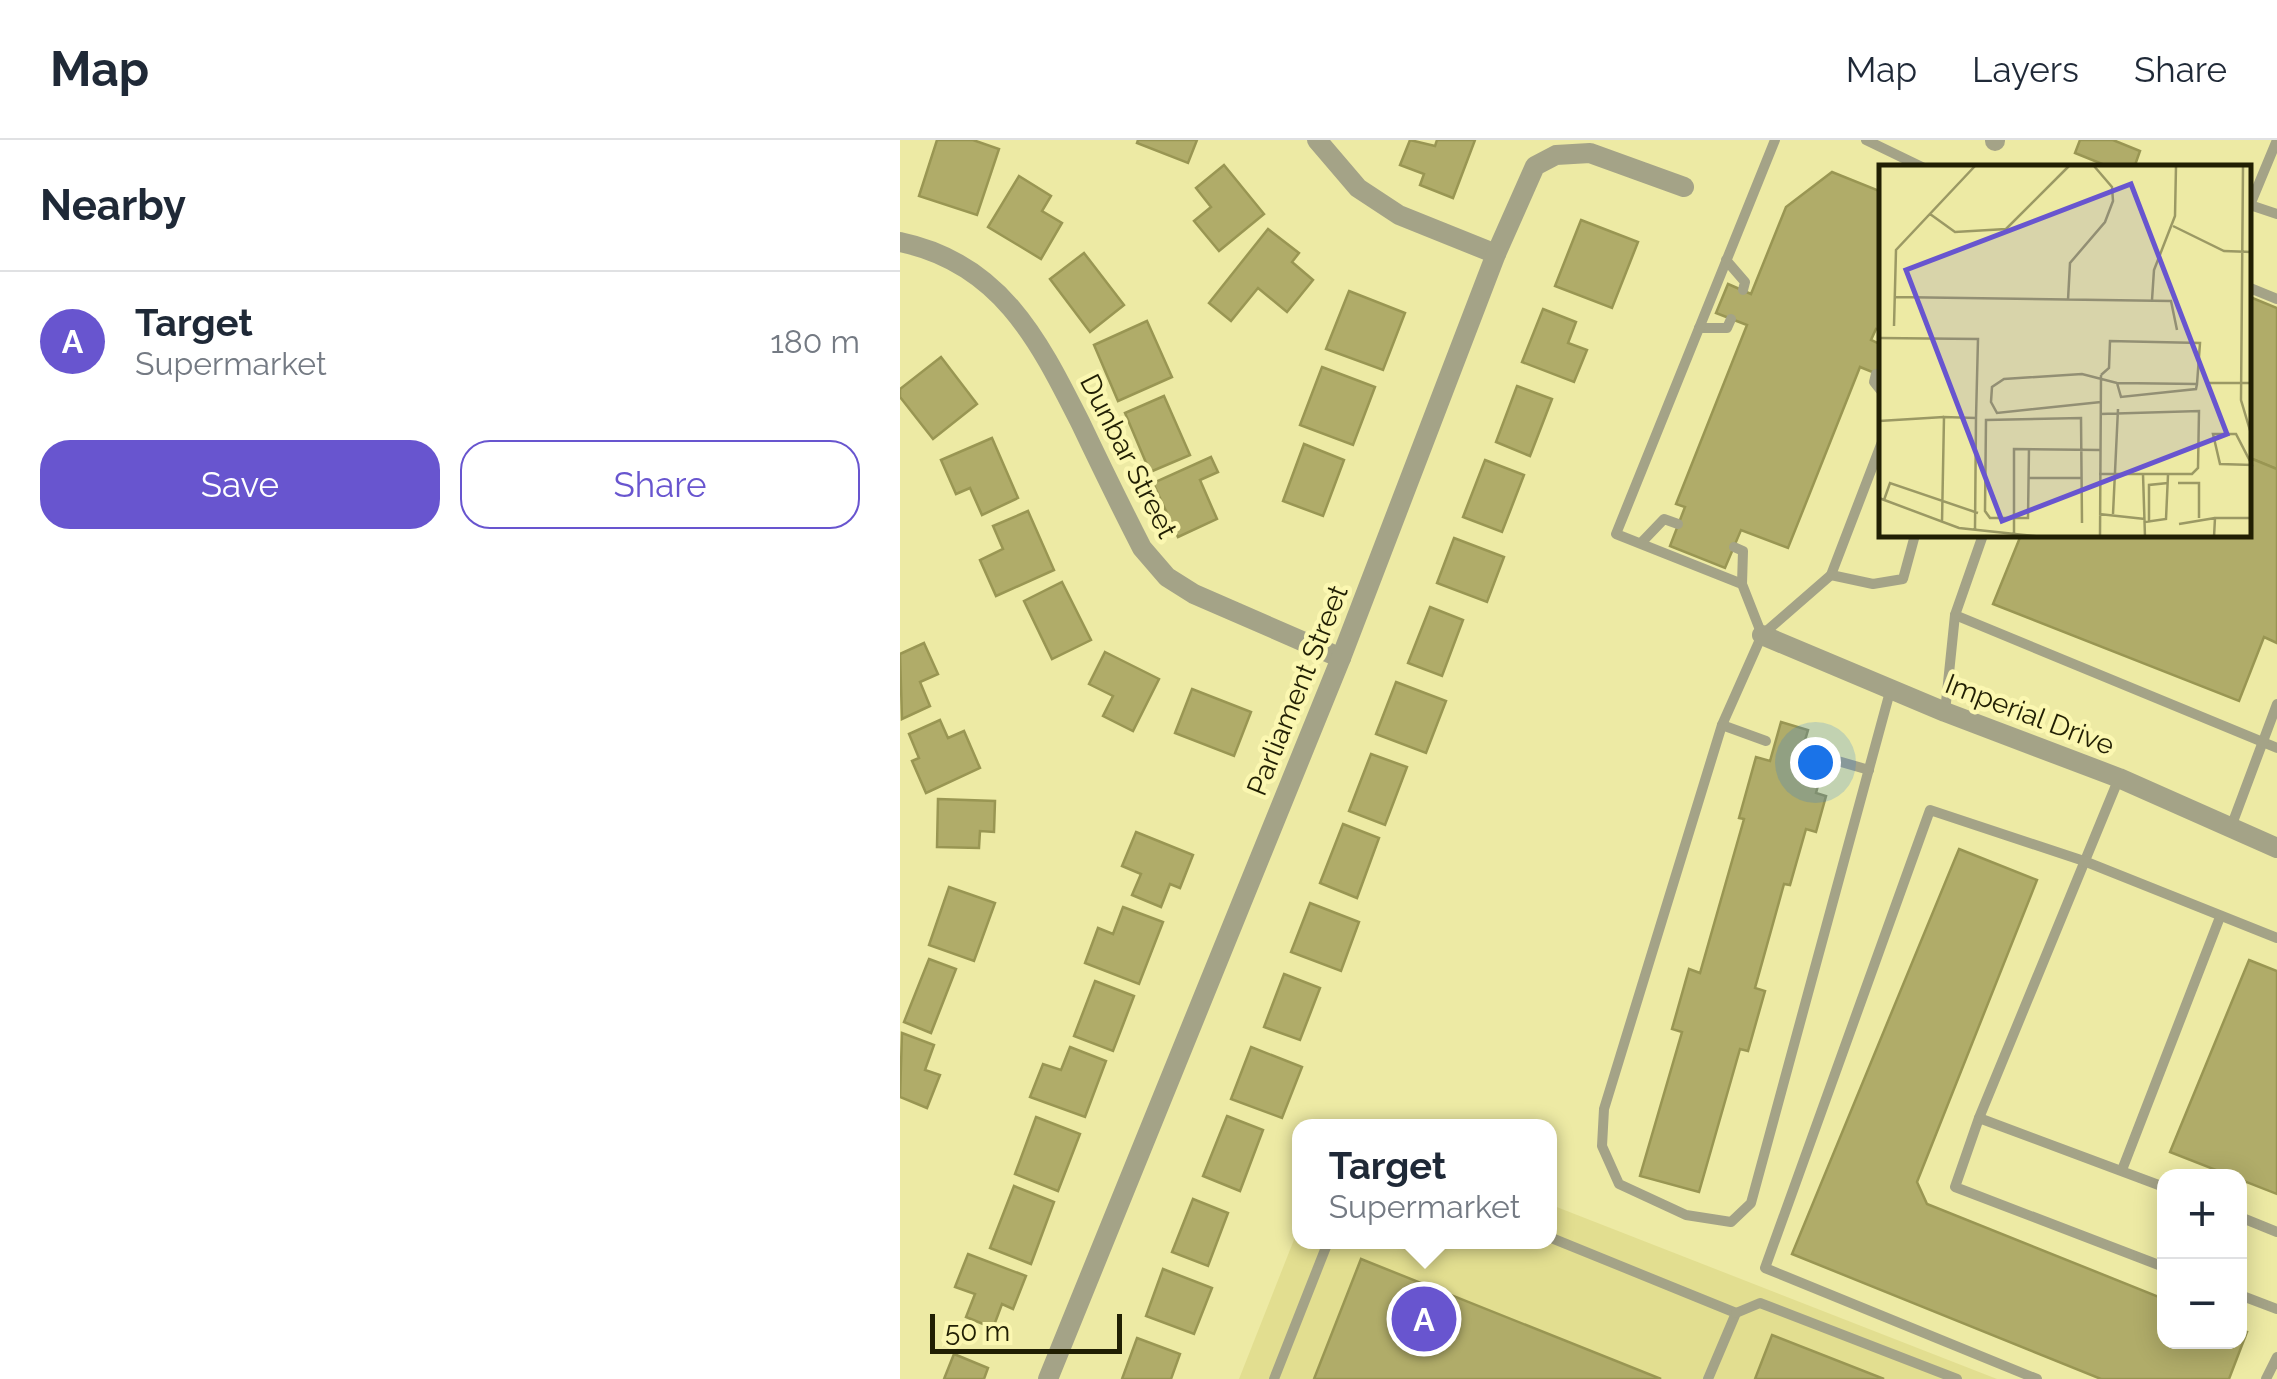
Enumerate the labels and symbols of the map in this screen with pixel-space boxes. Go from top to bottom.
inset map [1879,165,2252,538]
street label: Dunbar Street [1073,369,1184,544]
street label: Parliament Street [1240,580,1355,800]
street label: Imperial Drive [1941,667,2119,762]
your location [1790,737,1841,788]
pin: A [1392,1282,1456,1356]
scale bar [930,1309,1122,1354]

